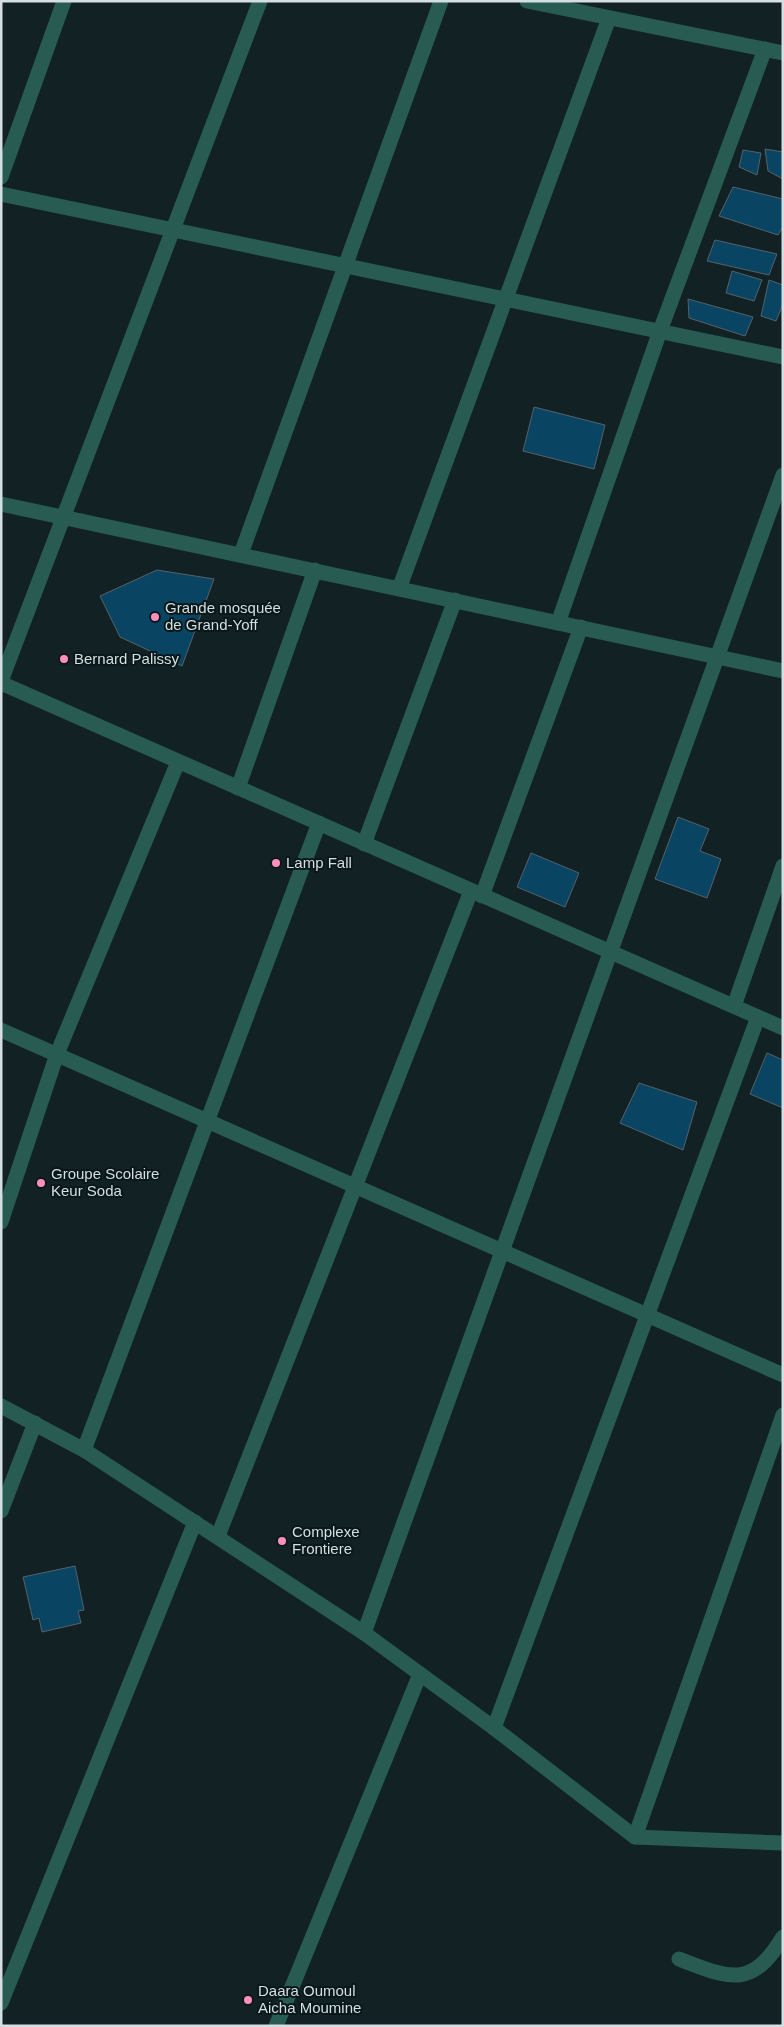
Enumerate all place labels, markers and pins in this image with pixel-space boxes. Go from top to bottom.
place label: Grande mosquée de Grand-Yoff [165,599,281,633]
marker: Grande mosquée de Grand-Yoff [149,611,161,623]
place label: Bernard Palissy [74,650,180,667]
marker: Bernard Palissy [58,653,70,665]
place label: Lamp Fall [286,854,352,871]
marker: Lamp Fall [270,857,282,869]
place label: Groupe Scolaire Keur Soda [51,1165,159,1199]
marker: Groupe Scolaire Keur Soda [35,1177,47,1189]
place label: Complexe Frontiere [292,1523,360,1557]
marker: Complexe Frontiere [276,1535,288,1547]
place label: Daara Oumoul Aicha Moumine [258,1982,361,2016]
marker: Daara Oumoul Aicha Moumine [242,1994,254,2006]

